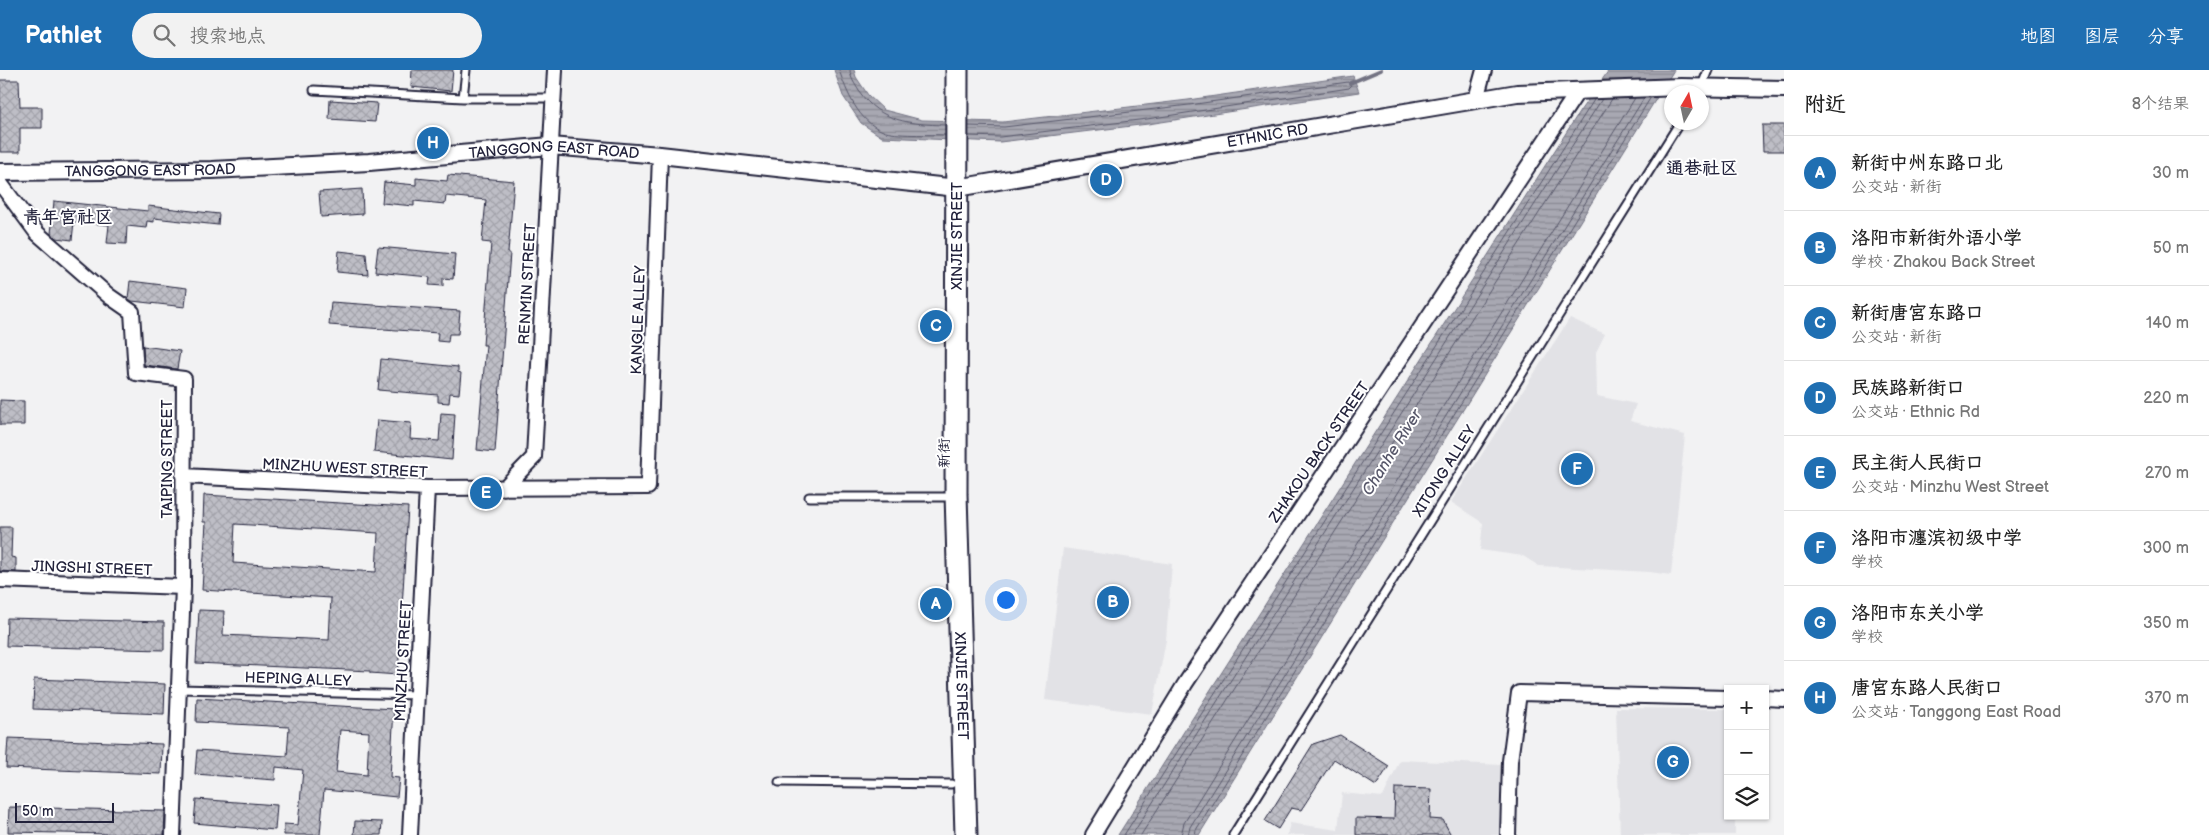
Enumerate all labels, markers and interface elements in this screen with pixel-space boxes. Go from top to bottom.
search box [132,13,482,58]
text: Pathlet [25,21,102,50]
icon: search [150,21,178,49]
text: 搜索地点 [190,25,266,48]
text: 地图 [2020,26,2056,47]
text: 图层 [2084,26,2120,47]
text: 分享 [2148,26,2184,47]
north arrow [1664,85,1709,130]
text: 附近 [1804,92,1846,117]
text: 8个结果 [2132,95,2189,114]
street label: ETHNIC RD [1225,120,1310,152]
pin: H [417,124,449,162]
street label: TANGGONG EAST ROAD [468,137,640,163]
text: 新街中州东路口北 [1851,152,2003,175]
district label: 通巷社区 [1666,158,1738,179]
street label: TANGGONG EAST ROAD [64,160,236,181]
pin: D [1090,161,1122,199]
text: A [1815,164,1825,183]
text: 30 m [2152,164,2189,183]
text: 公交站 · 新街 [1851,178,1941,197]
street label: XINJIE STREET [948,182,967,291]
district label: 青年宫社区 [23,207,113,228]
street label: RENMIN STREET [515,223,540,345]
text: 洛阳市新街外语小学 [1851,227,2022,250]
text: B [1814,239,1826,258]
text: 50 m [2153,239,2189,258]
text: 学校 · Zhakou Back Street [1851,253,2035,272]
street label: KANGLE ALLEY [627,265,650,375]
text: 新街唐宫东路口 [1851,302,1984,325]
pin: C [920,307,952,345]
text: C [1814,314,1826,333]
text: 140 m [2146,314,2189,333]
text: 公交站 · 新街 [1851,328,1941,347]
text: 民族路新街口 [1851,377,1965,400]
street label: ZHAKOU BACK STREET [1265,378,1374,527]
text: D [1814,389,1826,408]
text: 220 m [2143,389,2189,408]
street label: TAIPING STREET [158,400,177,518]
text: 公交站 · Ethnic Rd [1851,403,1980,422]
water label: Chanhe River [1358,405,1427,499]
street label: XITONG ALLEY [1408,422,1480,521]
street label: 新街 [935,438,954,468]
pin: F [1561,450,1593,488]
text: 民主街人民街口 [1851,452,1984,475]
street label: MINZHU WEST STREET [262,455,428,482]
text: E [1815,464,1825,483]
text: 270 m [2145,464,2189,483]
pin: E [470,474,502,512]
text: 公交站 · Minzhu West Street [1851,478,2049,497]
text: 洛阳市瀍滨初级中学 [1851,527,2022,550]
text: F [1815,539,1825,558]
text: 300 m [2143,539,2189,558]
text: 学校 [1851,553,1883,572]
street label: JINGSHI STREET [31,557,153,580]
pin: B [1097,583,1129,621]
pin: A [920,585,952,623]
your location [993,587,1019,613]
street label: MINZHU STREET [391,600,416,722]
text: 洛阳市东关小学 [1851,602,1984,625]
text: G [1814,614,1826,633]
text: 350 m [2143,614,2189,633]
text: 学校 [1851,628,1883,647]
street label: XINJIE STREET [950,631,972,740]
street label: HEPING ALLEY [244,668,352,691]
text: 唐宫东路人民街口 [1851,677,2003,700]
map controls [1724,685,1769,820]
button: + [1724,685,1769,730]
text: H [1814,689,1826,708]
text: 370 m [2144,689,2189,708]
text: 公交站 · Tanggong East Road [1851,703,2061,722]
button: − [1724,730,1769,775]
pin: G [1657,743,1689,781]
button: layers [1724,775,1769,820]
scale bar [15,800,114,823]
text: 50 m [22,803,54,820]

